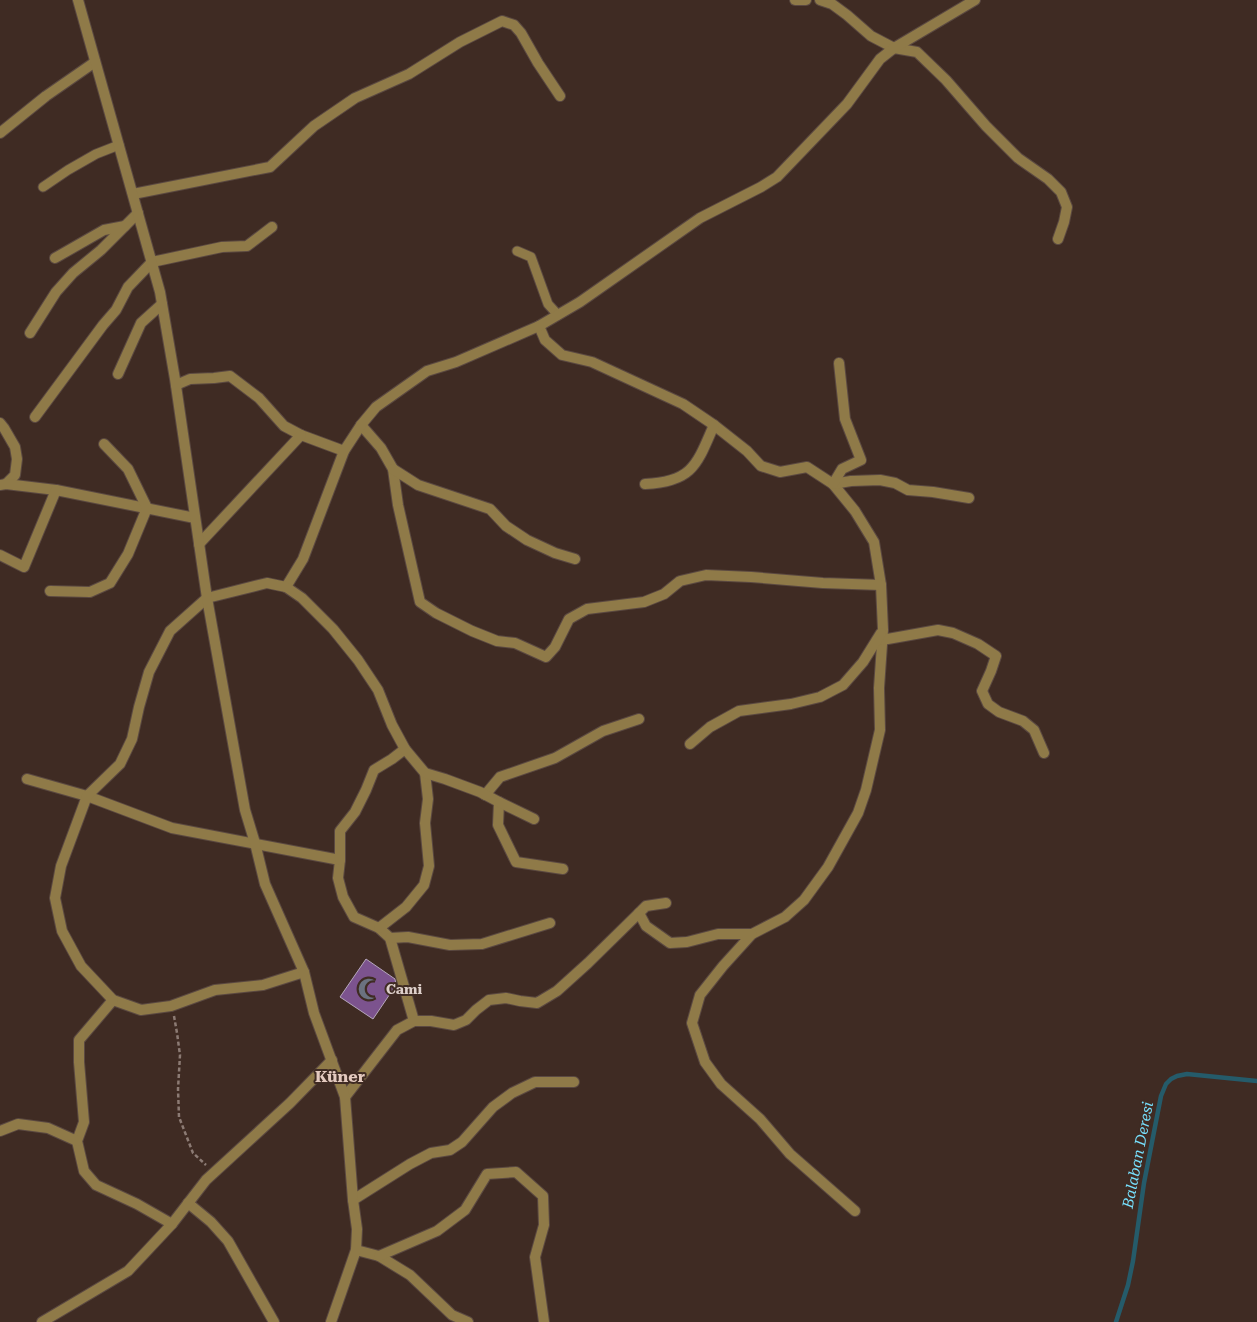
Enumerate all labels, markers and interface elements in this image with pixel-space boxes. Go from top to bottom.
mosque icon: Cami [356,976,382,1002]
place label: Cami [386,981,423,997]
district label: Küner [315,1067,365,1086]
water label: Balaban Deresi [1119,1100,1157,1211]

